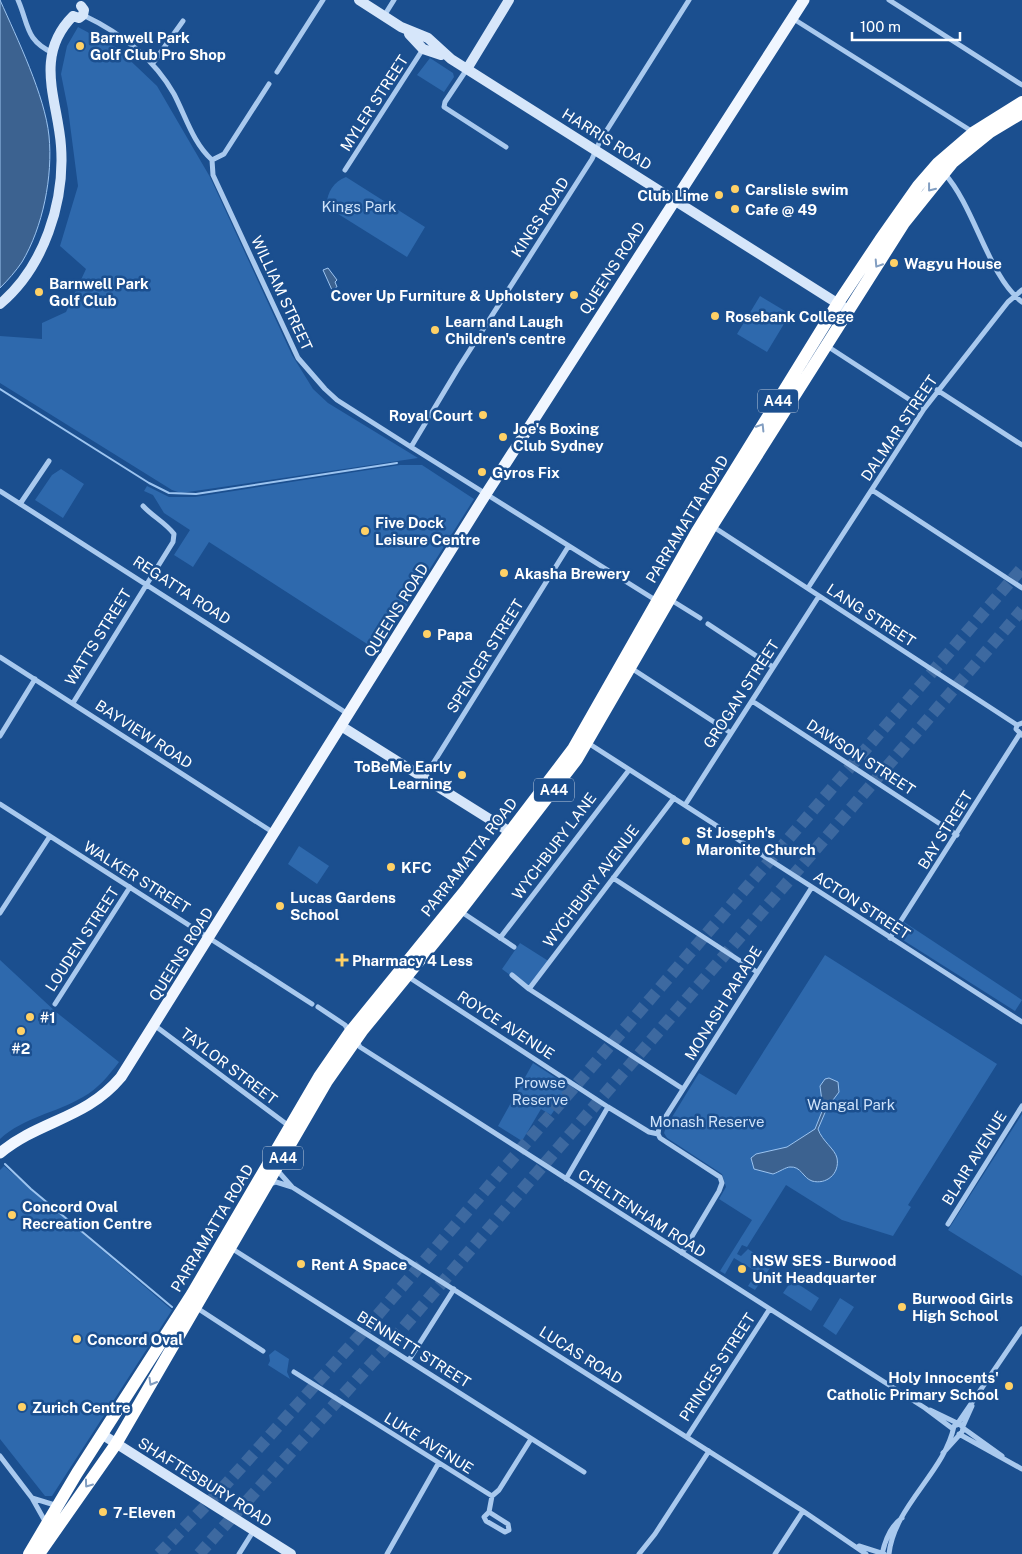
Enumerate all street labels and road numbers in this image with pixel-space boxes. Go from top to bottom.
street label: MYLER STREET [337,52,411,154]
street label: HARRIS ROAD [559,105,655,173]
street label: KINGS ROAD [508,174,572,260]
street label: QUEENS ROAD [576,219,648,317]
street label: WILLIAM STREET [248,233,316,353]
street label: DALMAR STREET [857,372,941,484]
road number: A44 [758,390,798,412]
street label: PARRAMATTA ROAD [642,452,732,586]
street label: REGATTA ROAD [130,552,234,628]
street label: QUEENS ROAD [360,560,432,660]
street label: LANG STREET [824,580,919,650]
street label: WATTS STREET [61,586,135,688]
street label: SPENCER STREET [443,596,527,716]
street label: GROGAN STREET [700,637,782,751]
street label: BAYVIEW ROAD [92,696,196,772]
street label: DAWSON STREET [804,716,918,798]
road number: A44 [534,778,574,802]
street label: BAY STREET [914,788,976,872]
street label: WYCHBURY LANE [508,789,600,903]
street label: PARRAMATTA ROAD [417,794,521,920]
street label: WYCHBURY AVENUE [540,822,642,950]
street label: WALKER STREET [81,837,193,917]
street label: ACTON STREET [811,867,914,943]
street label: LOUDEN STREET [42,883,122,994]
street label: QUEENS ROAD [145,904,217,1004]
street label: MONASH PARADE [681,943,765,1063]
street label: ROYCE AVENUE [454,987,558,1063]
street label: TAYLOR STREET [178,1024,281,1108]
street label: BLAIR AVENUE [938,1108,1010,1208]
road number: A44 [263,1146,303,1170]
street label: PARRAMATTA ROAD [167,1161,257,1295]
street label: CHELTENHAM ROAD [575,1165,709,1261]
street label: BENNETT STREET [354,1307,474,1391]
street label: PRINCES STREET [676,1310,758,1424]
street label: LUCAS ROAD [536,1323,626,1387]
street label: LUKE AVENUE [381,1409,477,1477]
street label: SHAFTESBURY ROAD [135,1434,275,1530]

